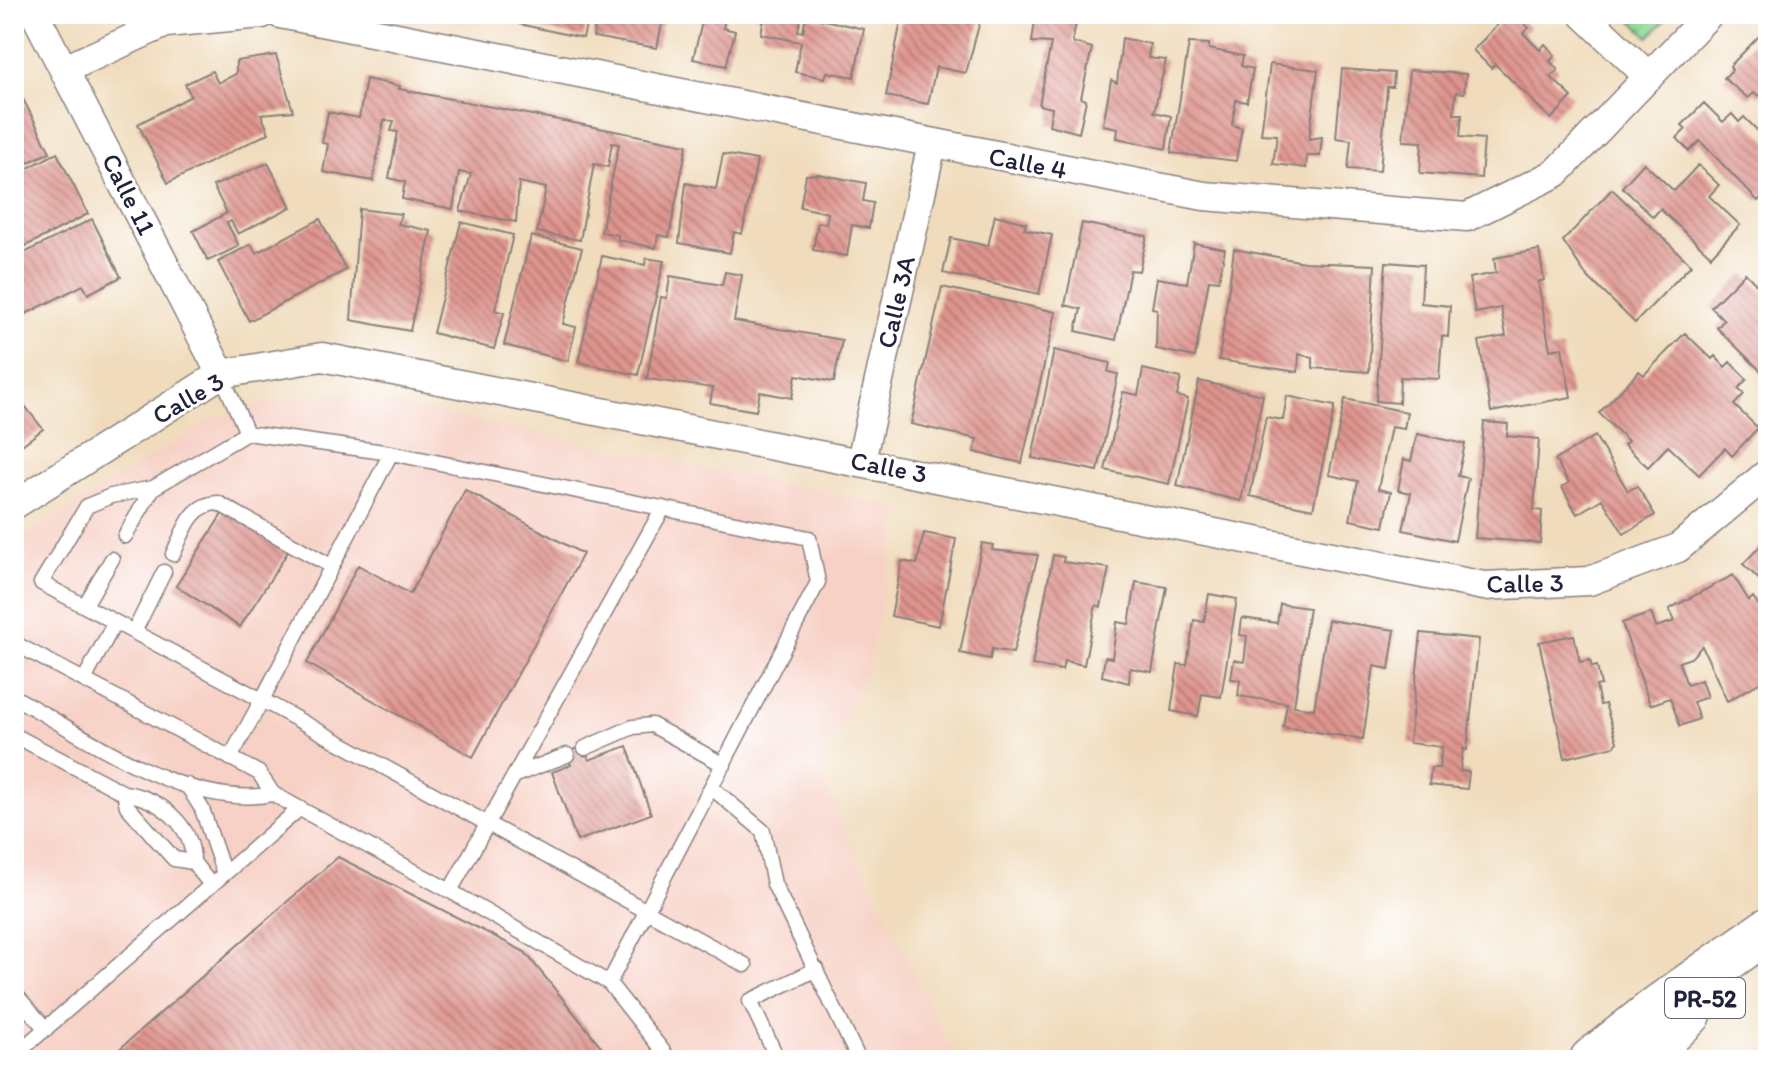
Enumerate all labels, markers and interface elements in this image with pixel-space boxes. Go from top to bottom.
street label: Calle 4 [986,140,1070,186]
street label: Calle 11 [95,148,163,240]
street label: Calle 3A [870,252,922,351]
street label: Calle 3 [147,365,229,431]
street label: Calle 3 [848,444,930,490]
street label: Calle 3 [1486,566,1564,600]
road number: PR-52 [1665,978,1745,1018]

